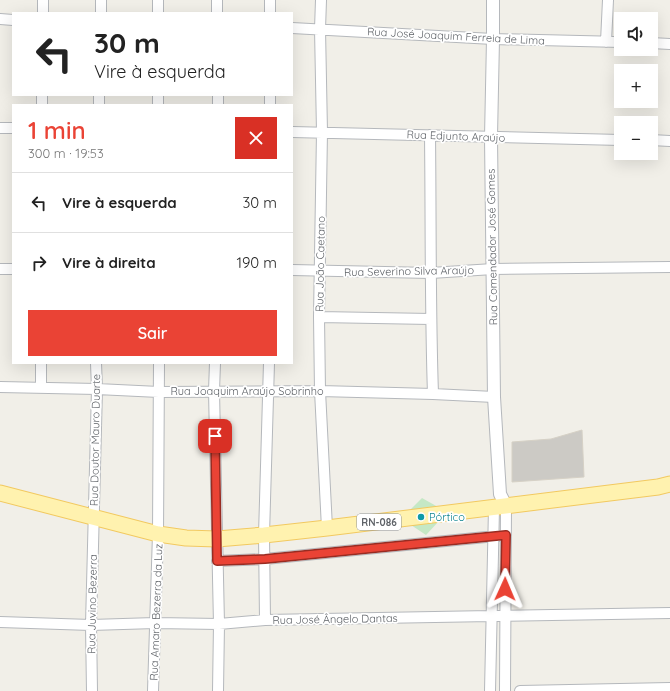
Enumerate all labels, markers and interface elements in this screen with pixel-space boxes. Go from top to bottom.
map controls [614,12,658,160]
button: sound [614,12,658,56]
street label: Rua José Joaquim Ferreia de Lima [367,24,545,48]
text: 30 m [94,25,160,60]
icon: left [28,28,80,80]
text: Vire à esquerda [94,60,226,83]
button: + [614,64,658,108]
text: 1 min [28,115,86,145]
button: − [614,116,658,160]
button: close [235,117,277,159]
street label: Rua Edjunto Araújo [406,127,506,145]
text: 300 m · 19:53 [28,145,104,161]
street label: Rua Comendador José Gomes [484,169,500,325]
icon: left [28,192,50,214]
text: Vire à esquerda [62,193,177,212]
text: 30 m [242,193,277,212]
street label: Rua João Caetano [312,216,328,312]
icon: right [28,252,50,274]
text: Vire à direita [62,253,156,272]
text: 190 m [236,253,277,272]
street label: Rua Severino Silva Araújo [344,263,474,279]
button: Sair [28,310,277,356]
street label: Rua Doutor Mauro Duarte [87,374,103,506]
street label: Rua Joaquim Araújo Sobrinho [170,384,324,398]
pin [198,419,232,453]
icon: arrive [204,425,226,447]
place label: Pórtico [429,510,465,524]
marker: Pórtico [416,512,426,522]
road number: RN-086 [357,514,401,530]
street label: Rua Amaro Bezerra da Luz [147,543,165,681]
street label: Rua Juvino Bezerra [84,554,100,654]
position arrow [484,568,526,610]
street label: Rua José Ângelo Dantas [272,611,398,627]

